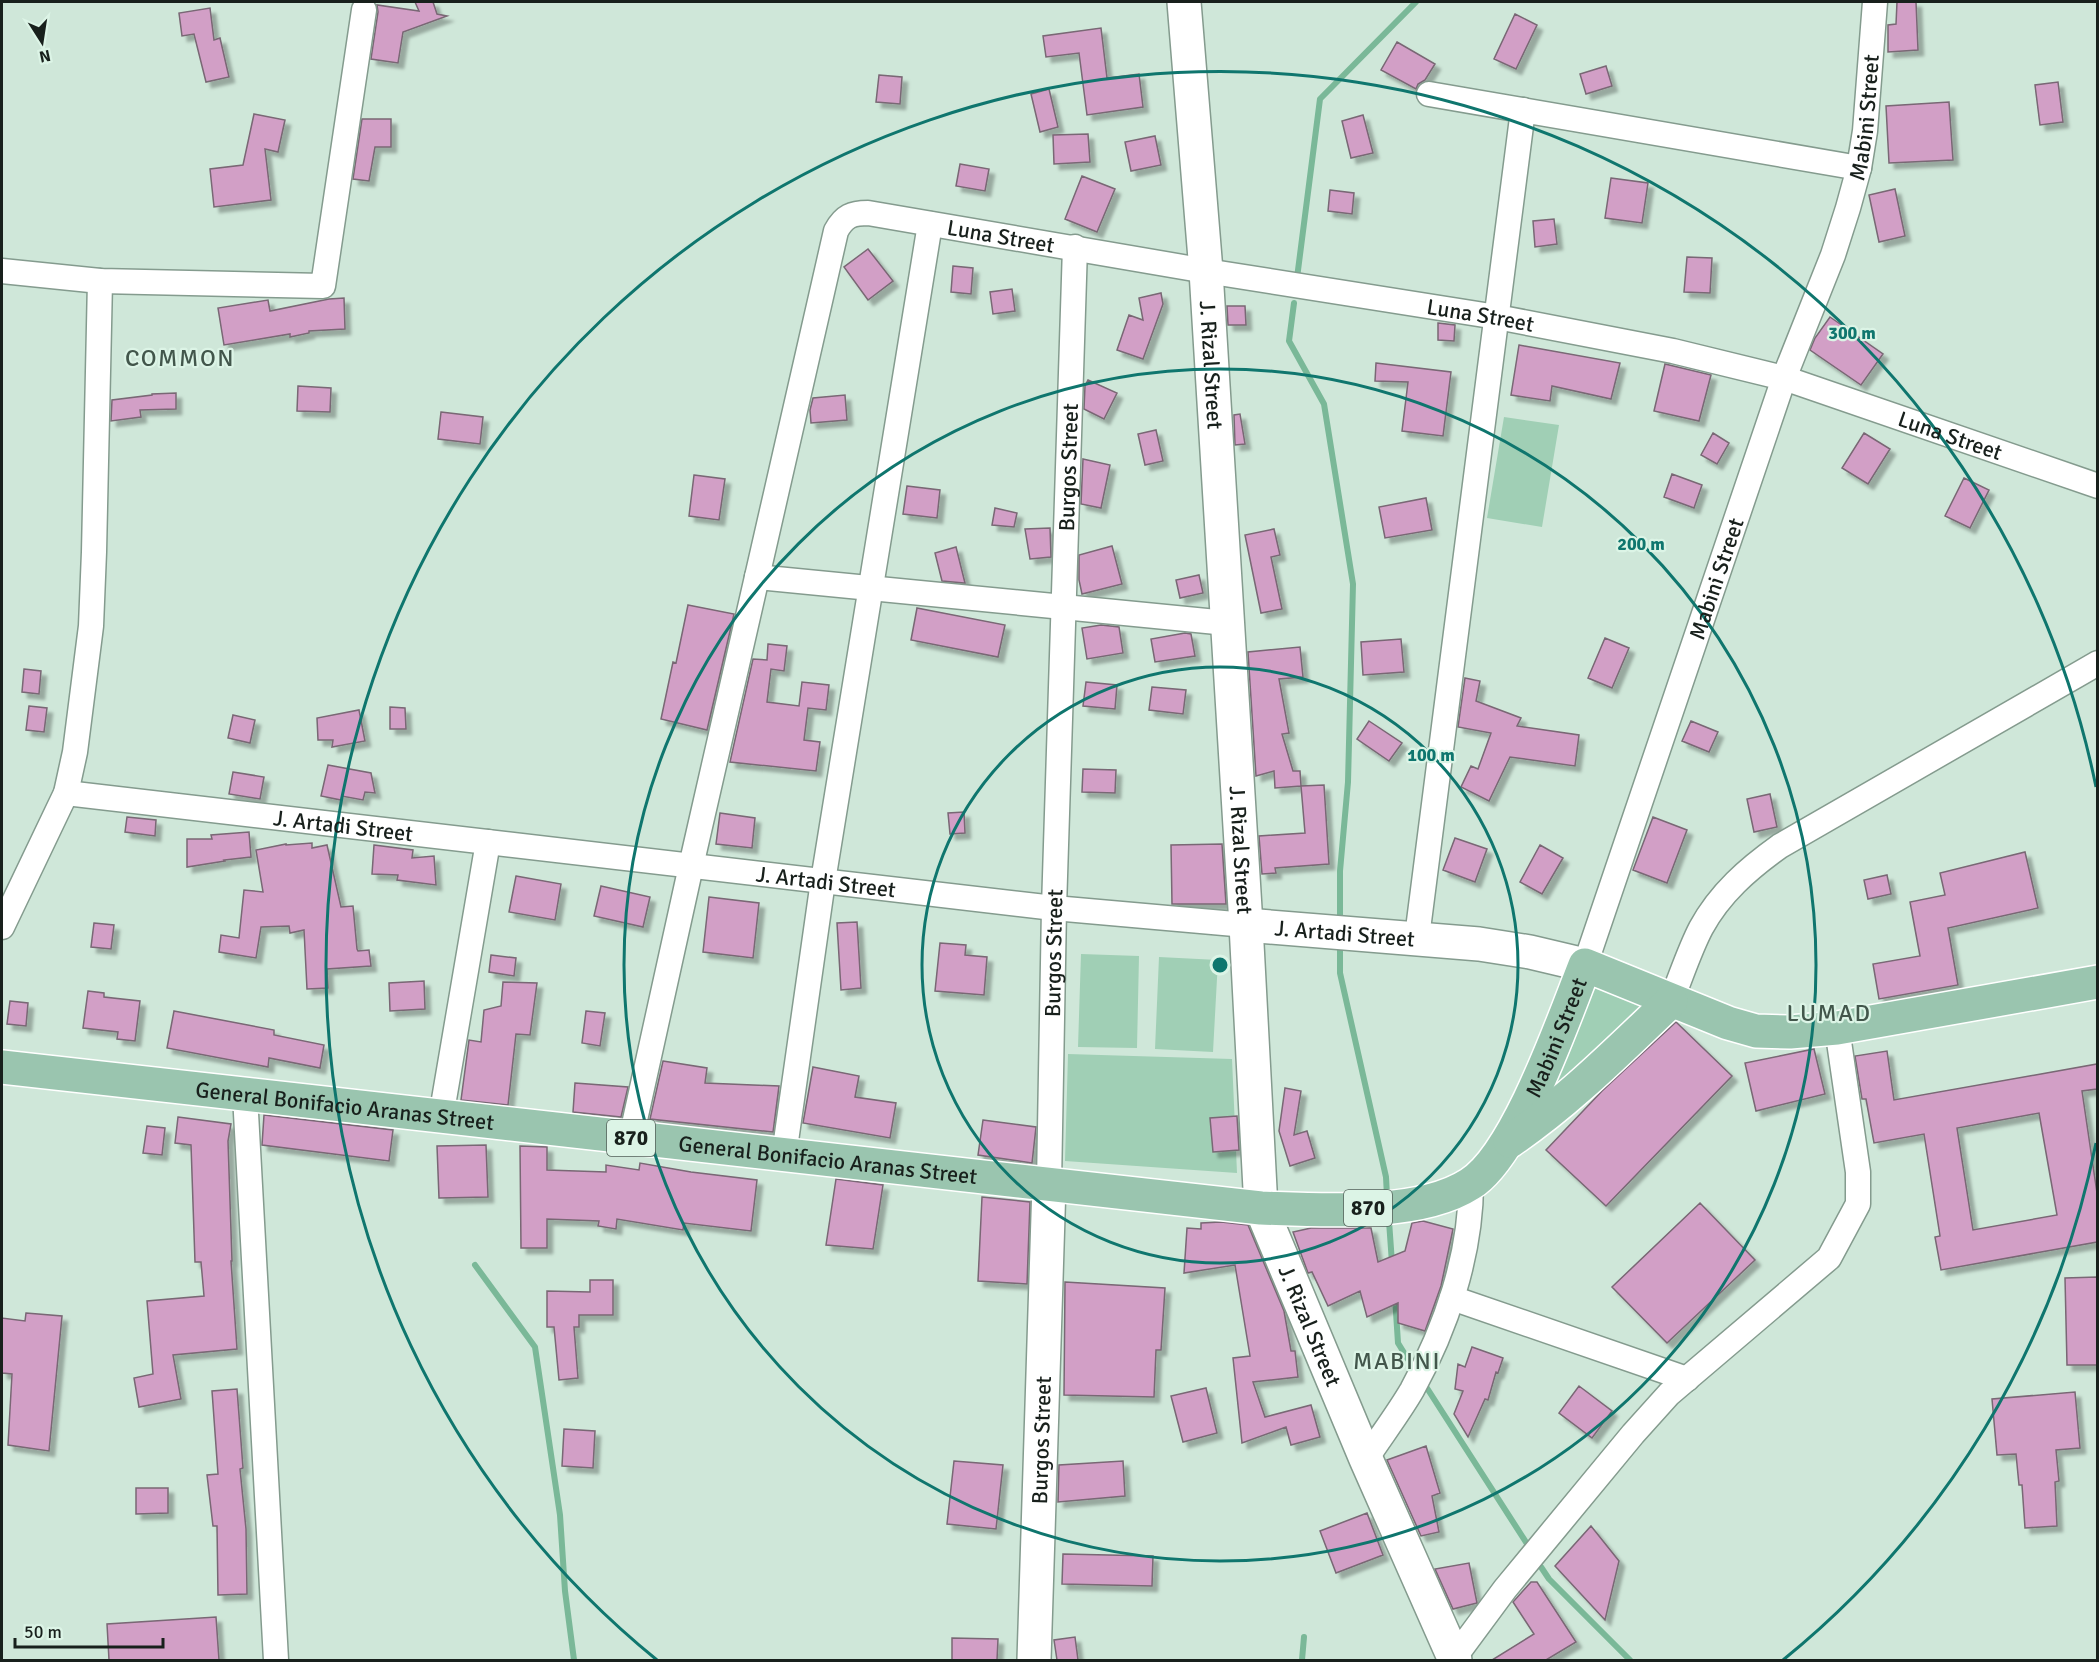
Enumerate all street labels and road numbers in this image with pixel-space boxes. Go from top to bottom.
street label: Mabini Street [1843,53,1885,184]
street label: Luna Street [945,214,1057,259]
street label: Luna Street [1425,293,1537,338]
street label: J. Rizal Street [1194,300,1229,430]
street label: Burgos Street [1053,403,1084,532]
street label: Luna Street [1894,405,2006,466]
street label: Mabini Street [1683,514,1750,643]
street label: J. Rizal Street [1224,785,1258,915]
street label: J. Artadi Street [272,804,415,847]
street label: J. Artadi Street [754,860,897,904]
street label: Burgos Street [1039,888,1069,1017]
street label: J. Artadi Street [1274,914,1416,953]
street label: Mabini Street [1520,974,1593,1102]
street label: General Bonifacio Aranas Street [194,1076,496,1136]
road number: 870 [607,1120,655,1156]
street label: General Bonifacio Aranas Street [677,1130,979,1190]
road number: 870 [1344,1190,1392,1226]
street label: J. Rizal Street [1272,1261,1347,1391]
street label: Burgos Street [1026,1375,1057,1505]

